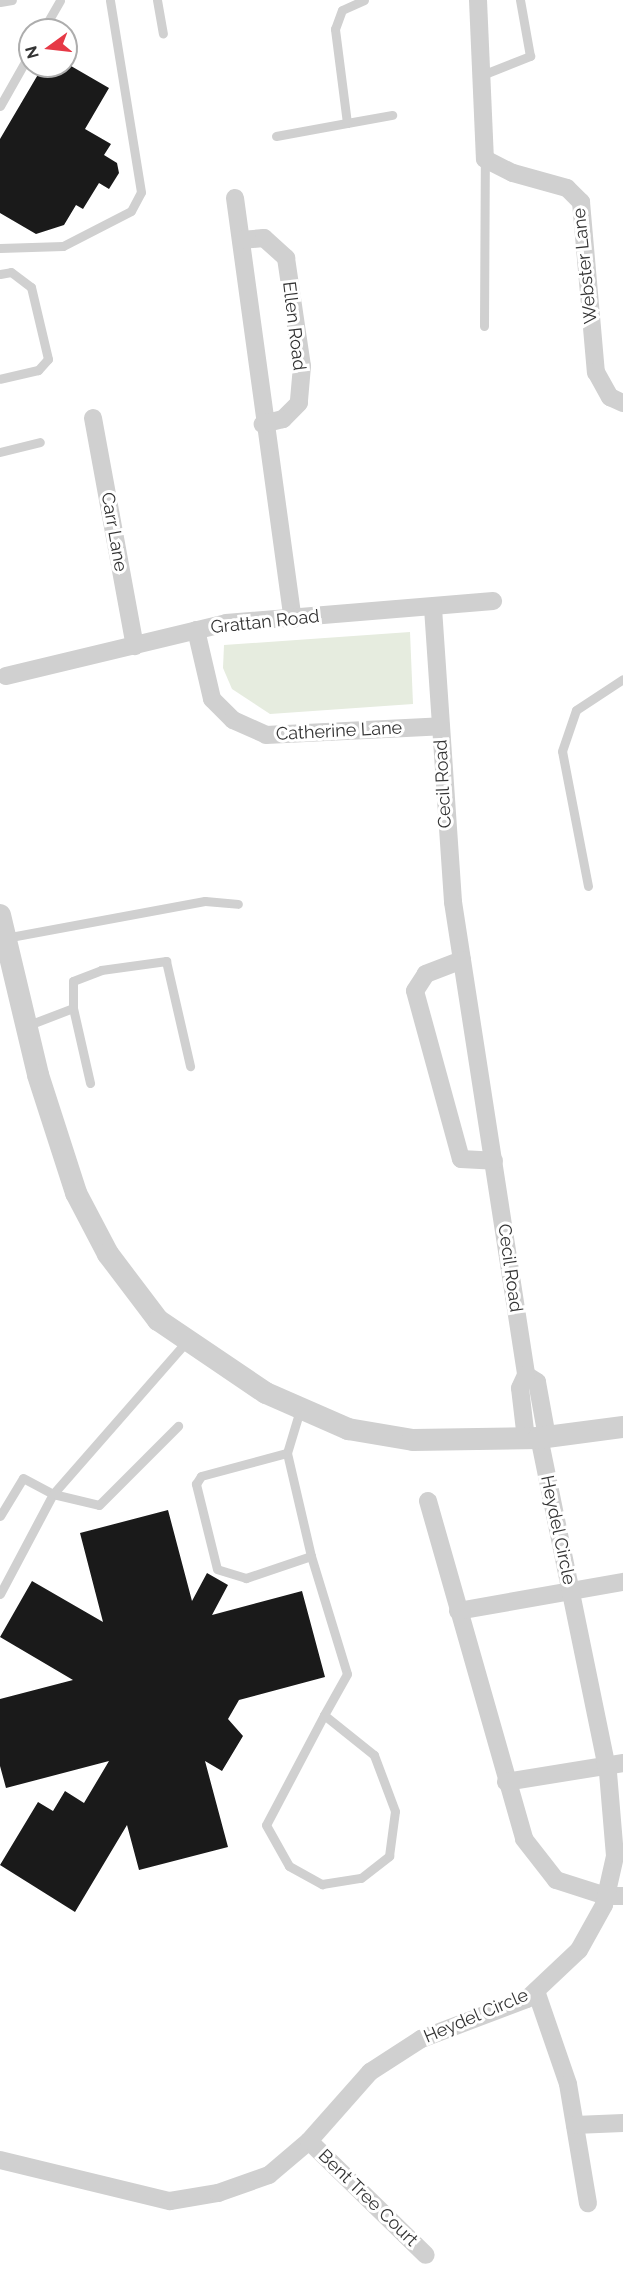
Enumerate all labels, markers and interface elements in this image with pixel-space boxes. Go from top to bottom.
north arrow [18,18,78,78]
text: N [21,44,43,61]
street label: Webster Lane [568,207,602,325]
street label: Ellen Road [278,280,310,372]
street label: Carr Lane [96,490,132,574]
street label: Grattan Road [210,606,320,638]
street label: Catherine Lane [275,717,403,745]
street label: Cecil Road [430,739,456,829]
street label: Cecil Road [493,1222,527,1314]
street label: Heydel Circle [536,1473,580,1587]
street label: Heydel Circle [420,1984,532,2048]
street label: Bent Tree Court [313,2145,423,2251]

